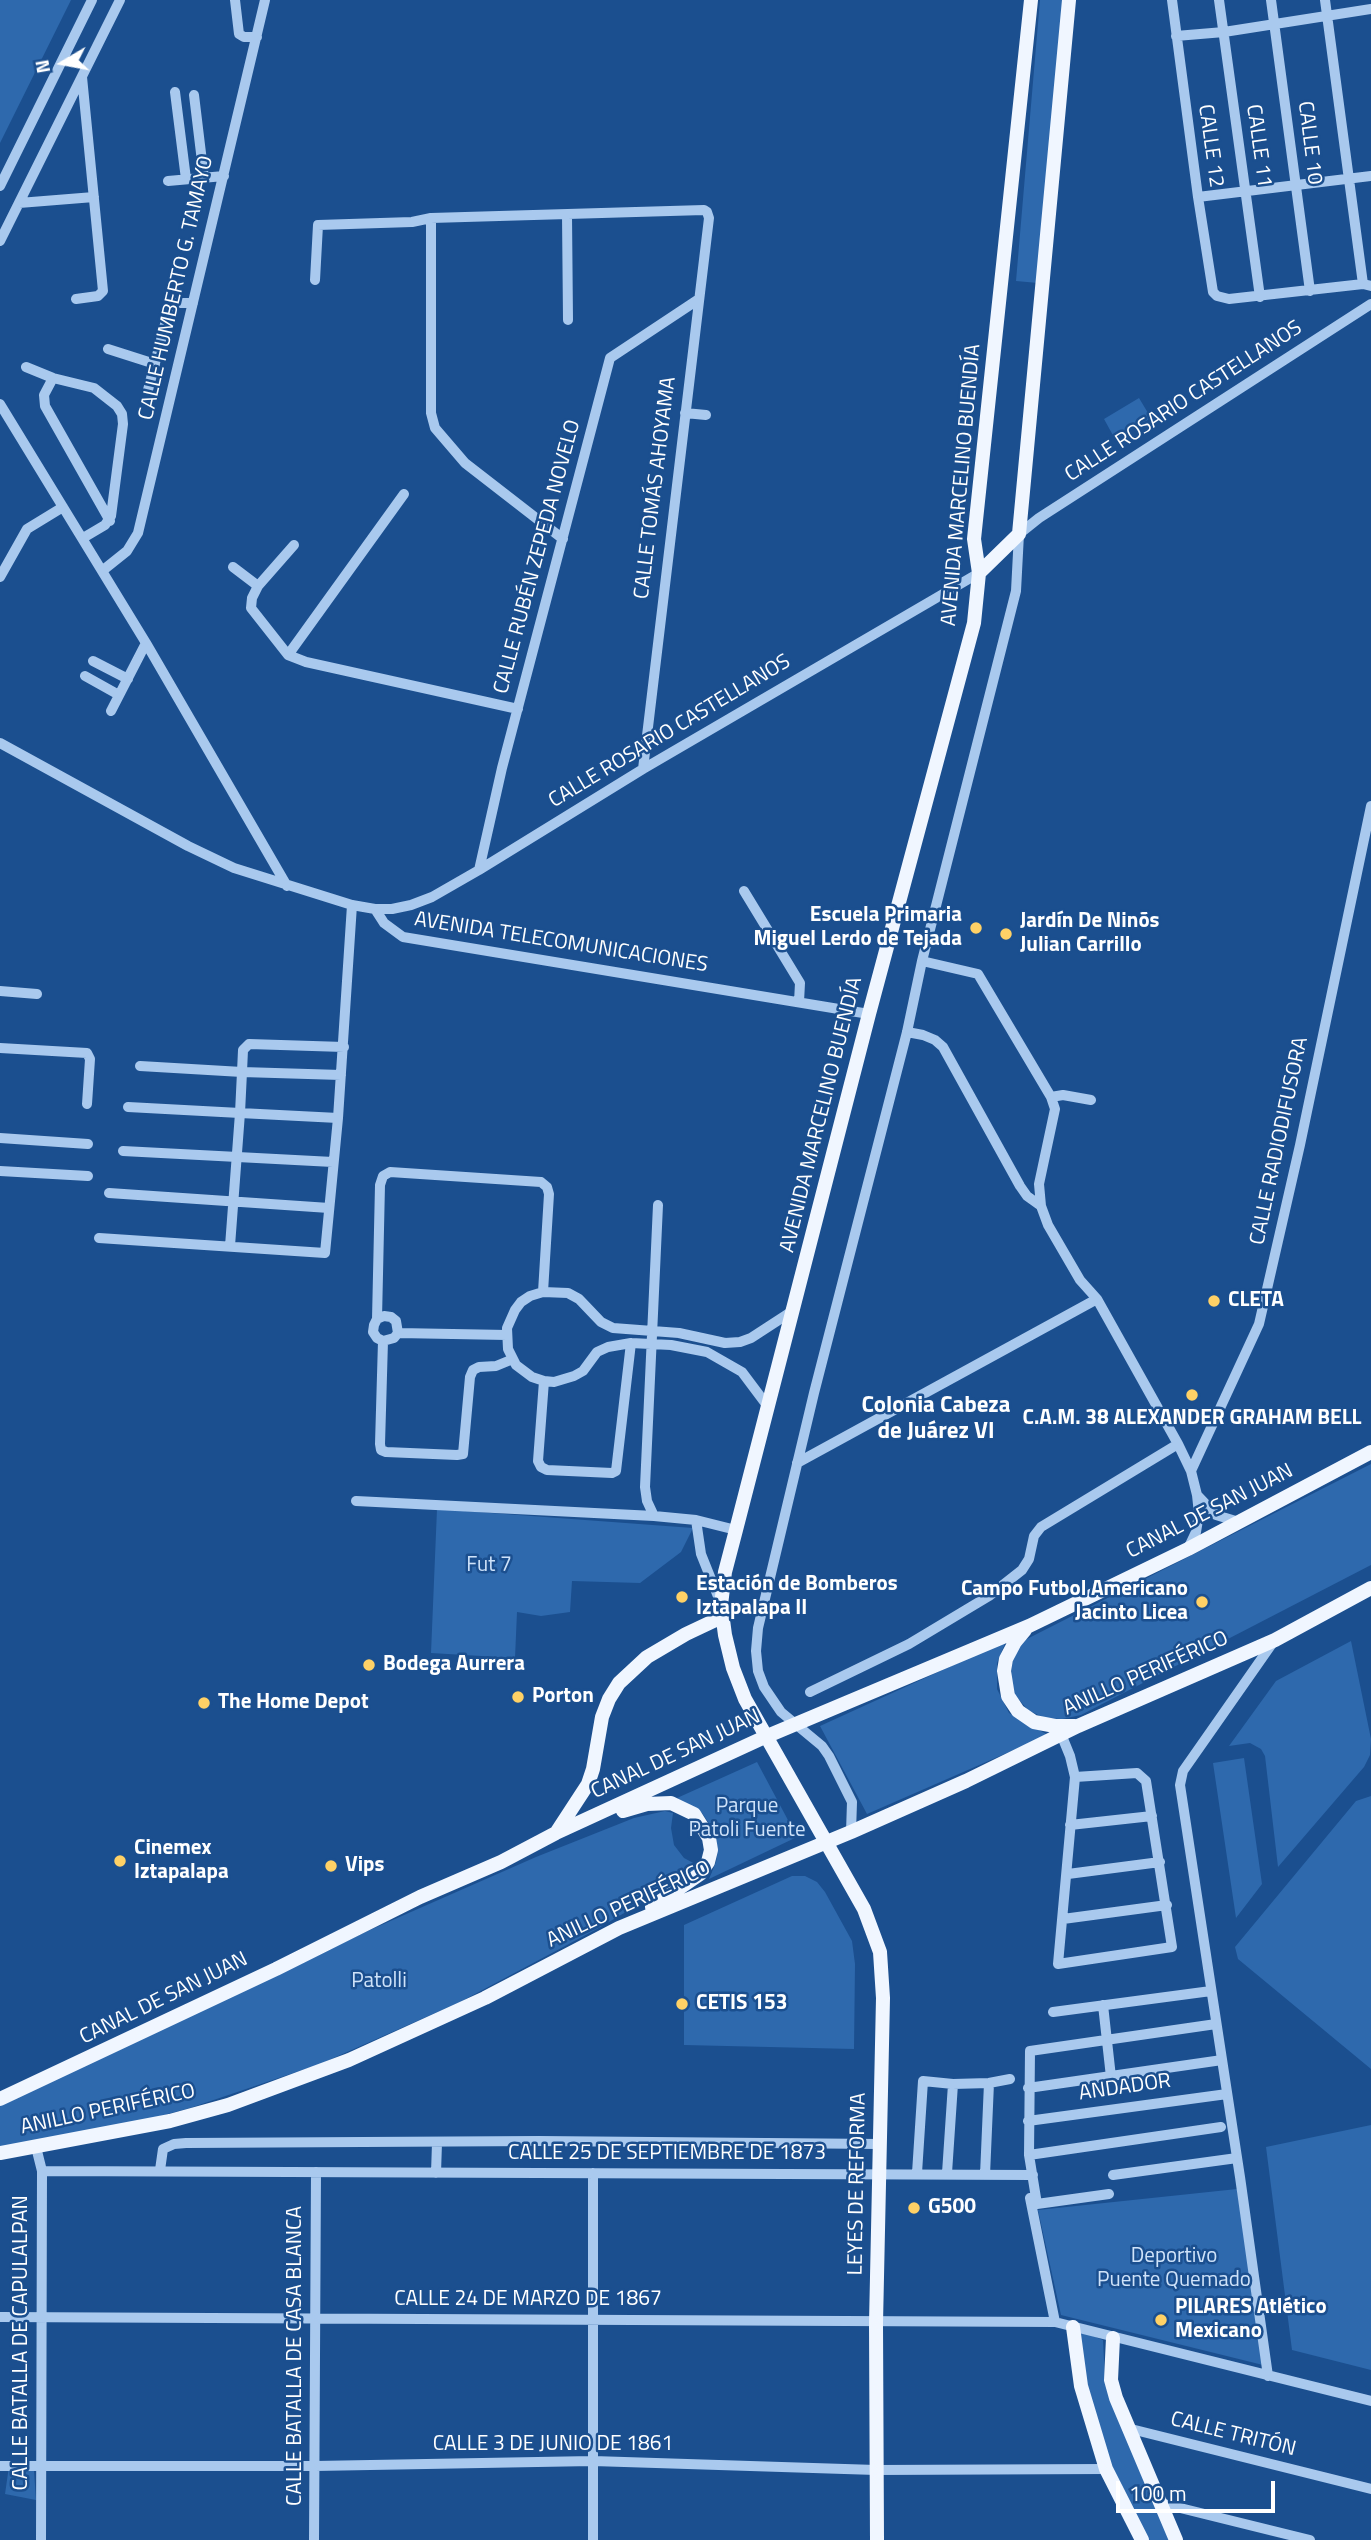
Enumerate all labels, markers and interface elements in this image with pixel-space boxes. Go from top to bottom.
north arrow [28,28,98,98]
text: N [26,58,57,76]
street label: CALLE 10 [1291,100,1327,186]
street label: CALLE 12 [1192,103,1228,189]
street label: CALLE 11 [1240,103,1276,189]
street label: CALLE HUMBERTO G. TAMAYO [134,153,220,423]
street label: CALLE ROSARIO CASTELLANOS [1061,316,1307,488]
street label: AVENIDA MARCELINO BUENDÍA [937,343,987,627]
street label: CALLE TOMÁS AHOYAMA [630,375,682,601]
street label: CALLE RUBÉN ZEPEDA NOVELO [489,417,587,697]
street label: CALLE ROSARIO CASTELLANOS [545,650,795,814]
place label: Escuela Primaria Miguel Lerdo de Tejada [753,903,962,953]
street label: AVENIDA TELECOMUNICACIONES [413,907,709,979]
place label: Jardín De Ninõs Julian Carrillo [1020,909,1159,959]
marker: Escuela Primaria Miguel Lerdo de Tejada [968,920,984,936]
marker: Jardín De Ninõs Julian Carrillo [998,926,1014,942]
street label: AVENIDA MARCELINO BUENDÍA [776,975,868,1255]
street label: CALLE RADIODIFUSORA [1246,1035,1314,1247]
place label: CLETA [1228,1288,1284,1314]
marker: CLETA [1206,1293,1222,1309]
marker: C.A.M. 38 ALEXANDER GRAHAM BELL [1184,1387,1200,1403]
district label: Colonia Cabeza de Juárez VI [861,1392,1011,1446]
place label: C.A.M. 38 ALEXANDER GRAHAM BELL [1022,1406,1362,1432]
street label: CANAL DE SAN JUAN [1122,1459,1298,1565]
park label: Fut 7 [466,1553,512,1579]
place label: Estación de Bomberos Iztapalapa II [696,1572,898,1622]
place label: Campo Futbol Americano Jacinto Licea [961,1577,1188,1627]
marker: Estación de Bomberos Iztapalapa II [674,1589,690,1605]
marker: Campo Futbol Americano Jacinto Licea [1194,1594,1210,1610]
street label: ANILLO PERIFÉRICO [1060,1626,1232,1722]
place label: Bodega Aurrera [383,1652,525,1678]
marker: Bodega Aurrera [361,1657,377,1673]
place label: Porton [532,1684,594,1710]
marker: Porton [510,1689,526,1705]
place label: The Home Depot [218,1690,369,1716]
marker: The Home Depot [196,1695,212,1711]
street label: CANAL DE SAN JUAN [587,1705,765,1805]
park label: Parque Patoli Fuente [688,1794,806,1844]
place label: Cinemex Iztapalapa [134,1836,229,1886]
marker: Cinemex Iztapalapa [112,1853,128,1869]
place label: Vips [345,1853,384,1879]
street label: ANILLO PERIFÉRICO [543,1856,715,1954]
marker: Vips [323,1858,339,1874]
street label: CANAL DE SAN JUAN [76,1947,252,2051]
park label: Patolli [351,1969,407,1995]
place label: CETIS 153 [696,1991,787,2017]
marker: CETIS 153 [674,1996,690,2012]
street label: ANDADOR [1077,2069,1173,2107]
street label: ANILLO PERIFÉRICO [18,2079,198,2141]
street label: LEYES DE REFORMA [844,2092,872,2276]
street label: CALLE 25 DE SEPTIEMBRE DE 1873 [508,2141,826,2167]
street label: CALLE BATALLA DE CAPULALPAN [9,2195,35,2491]
place label: G500 [928,2195,976,2221]
marker: G500 [906,2200,922,2216]
street label: CALLE BATALLA DE CASA BLANCA [283,2206,309,2506]
park label: Deportivo Puente Quemado [1097,2244,1251,2294]
street label: CALLE 24 DE MARZO DE 1867 [394,2287,662,2313]
place label: PILARES Atlético Mexicano [1175,2295,1327,2345]
marker: PILARES Atlético Mexicano [1153,2312,1169,2328]
street label: CALLE TRITÓN [1168,2407,1298,2463]
street label: CALLE 3 DE JUNIO DE 1861 [433,2432,673,2458]
scale bar [1119,2466,1278,2510]
text: 100 m [1129,2477,1186,2509]

